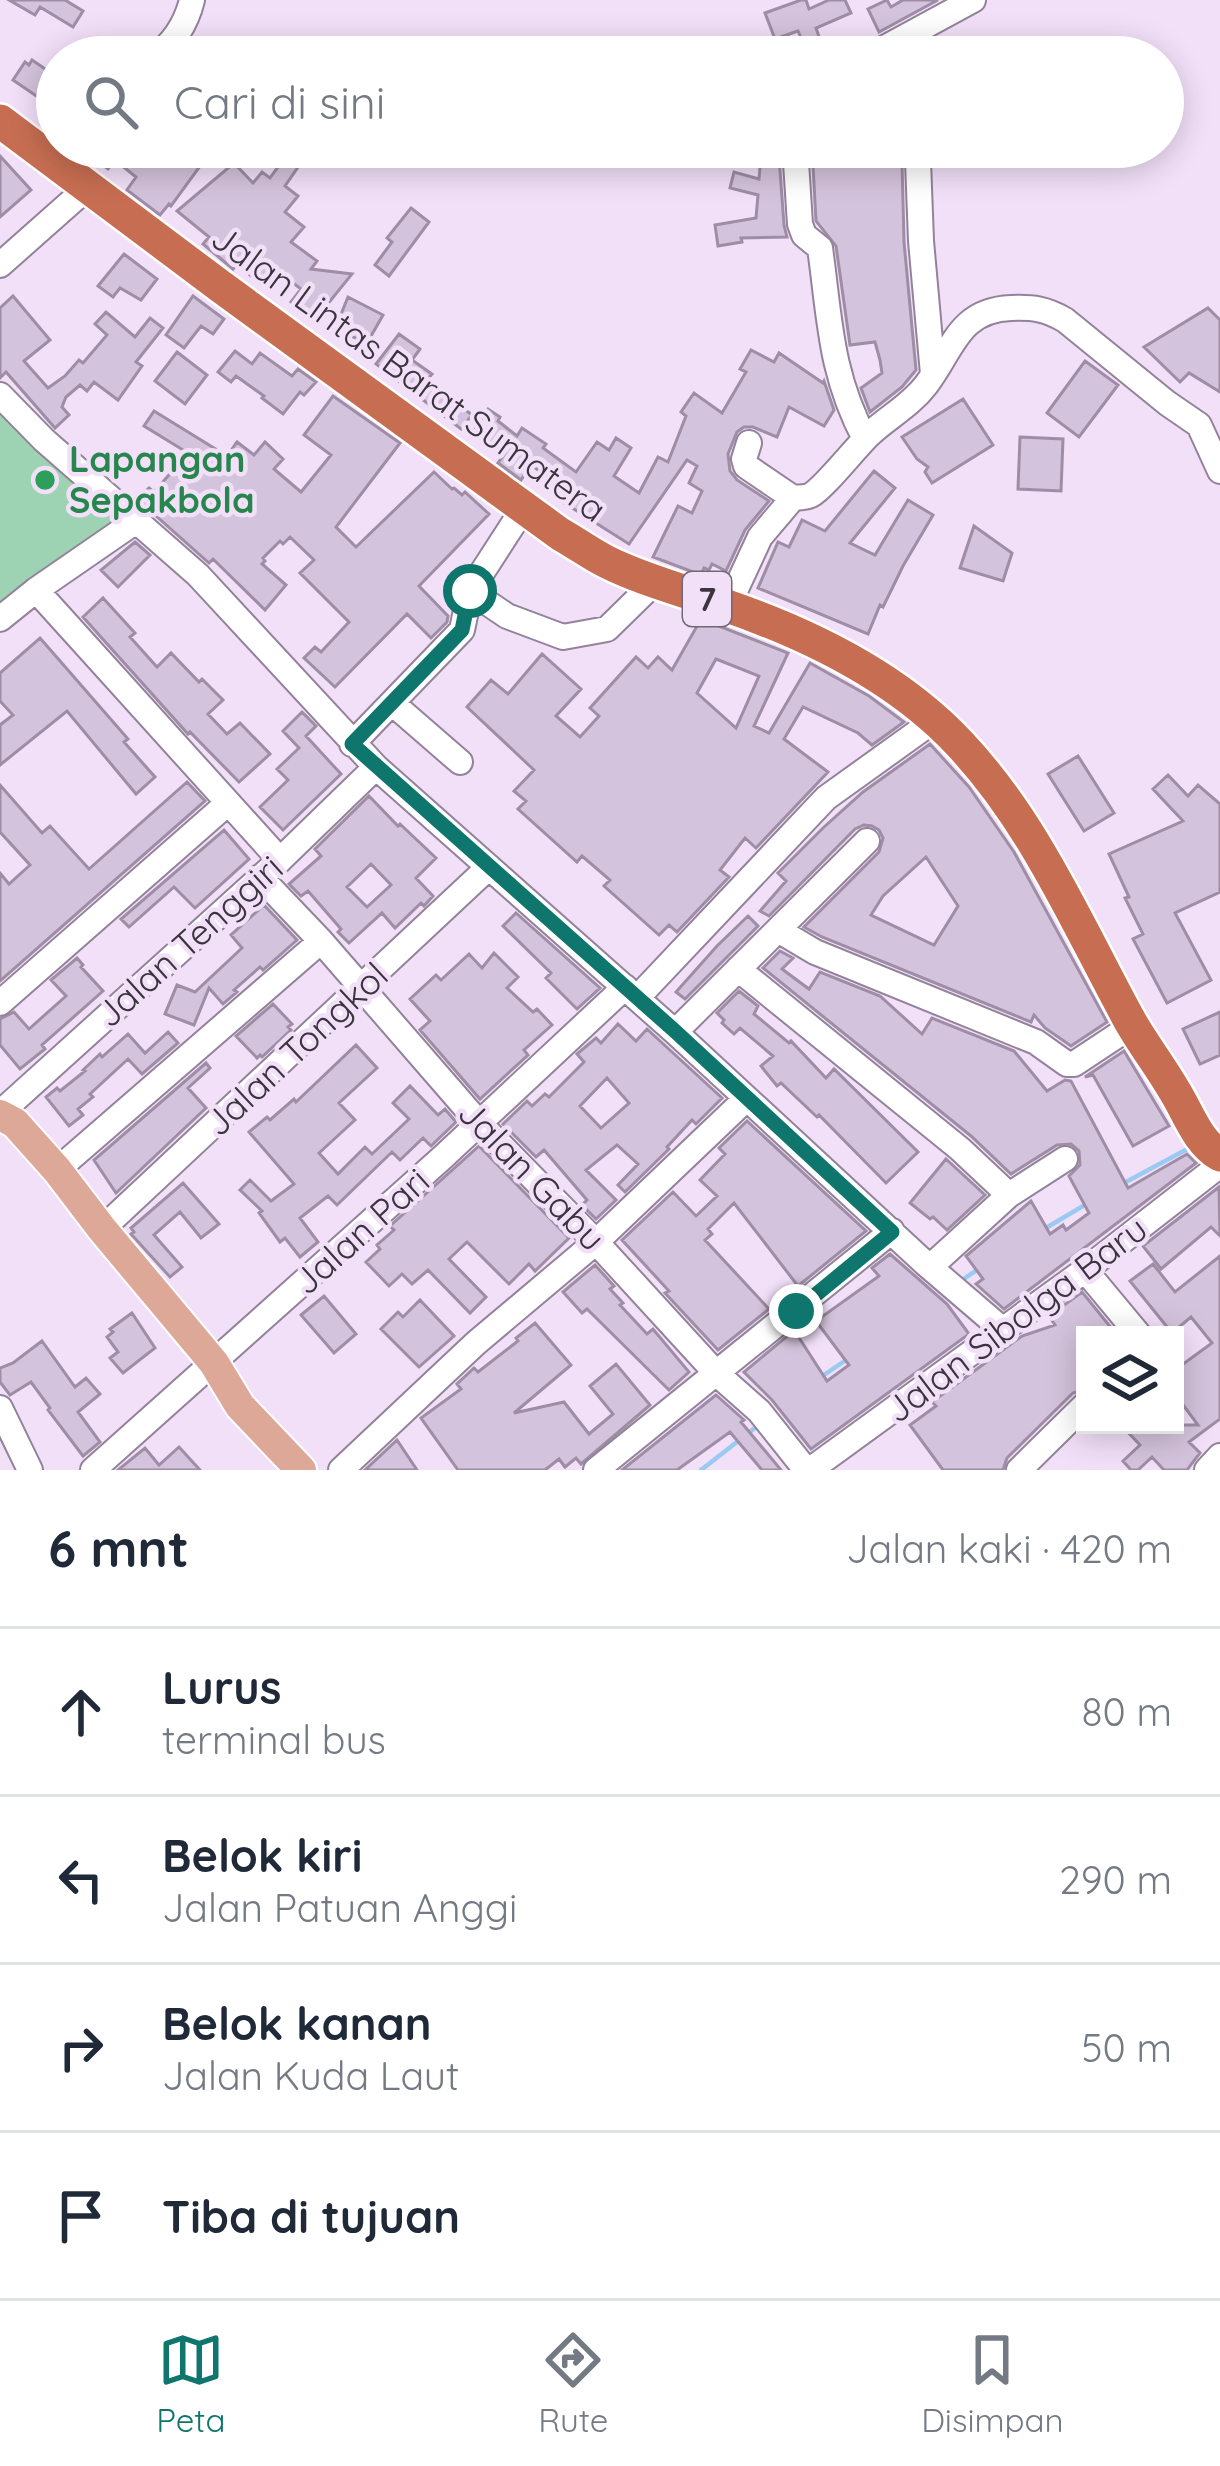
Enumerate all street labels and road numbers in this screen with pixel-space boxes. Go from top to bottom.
street label: Jalan Lintas Barat Sumatera [203,214,615,531]
road number: 7 [683,572,731,626]
street label: Jalan Tenggiri [86,845,291,1036]
street label: Jalan Tongkol [195,952,397,1145]
street label: Jalan Gabu [449,1090,616,1260]
street label: Jalan Pari [283,1158,438,1303]
street label: Jalan Sibolga Baru [876,1206,1155,1432]

